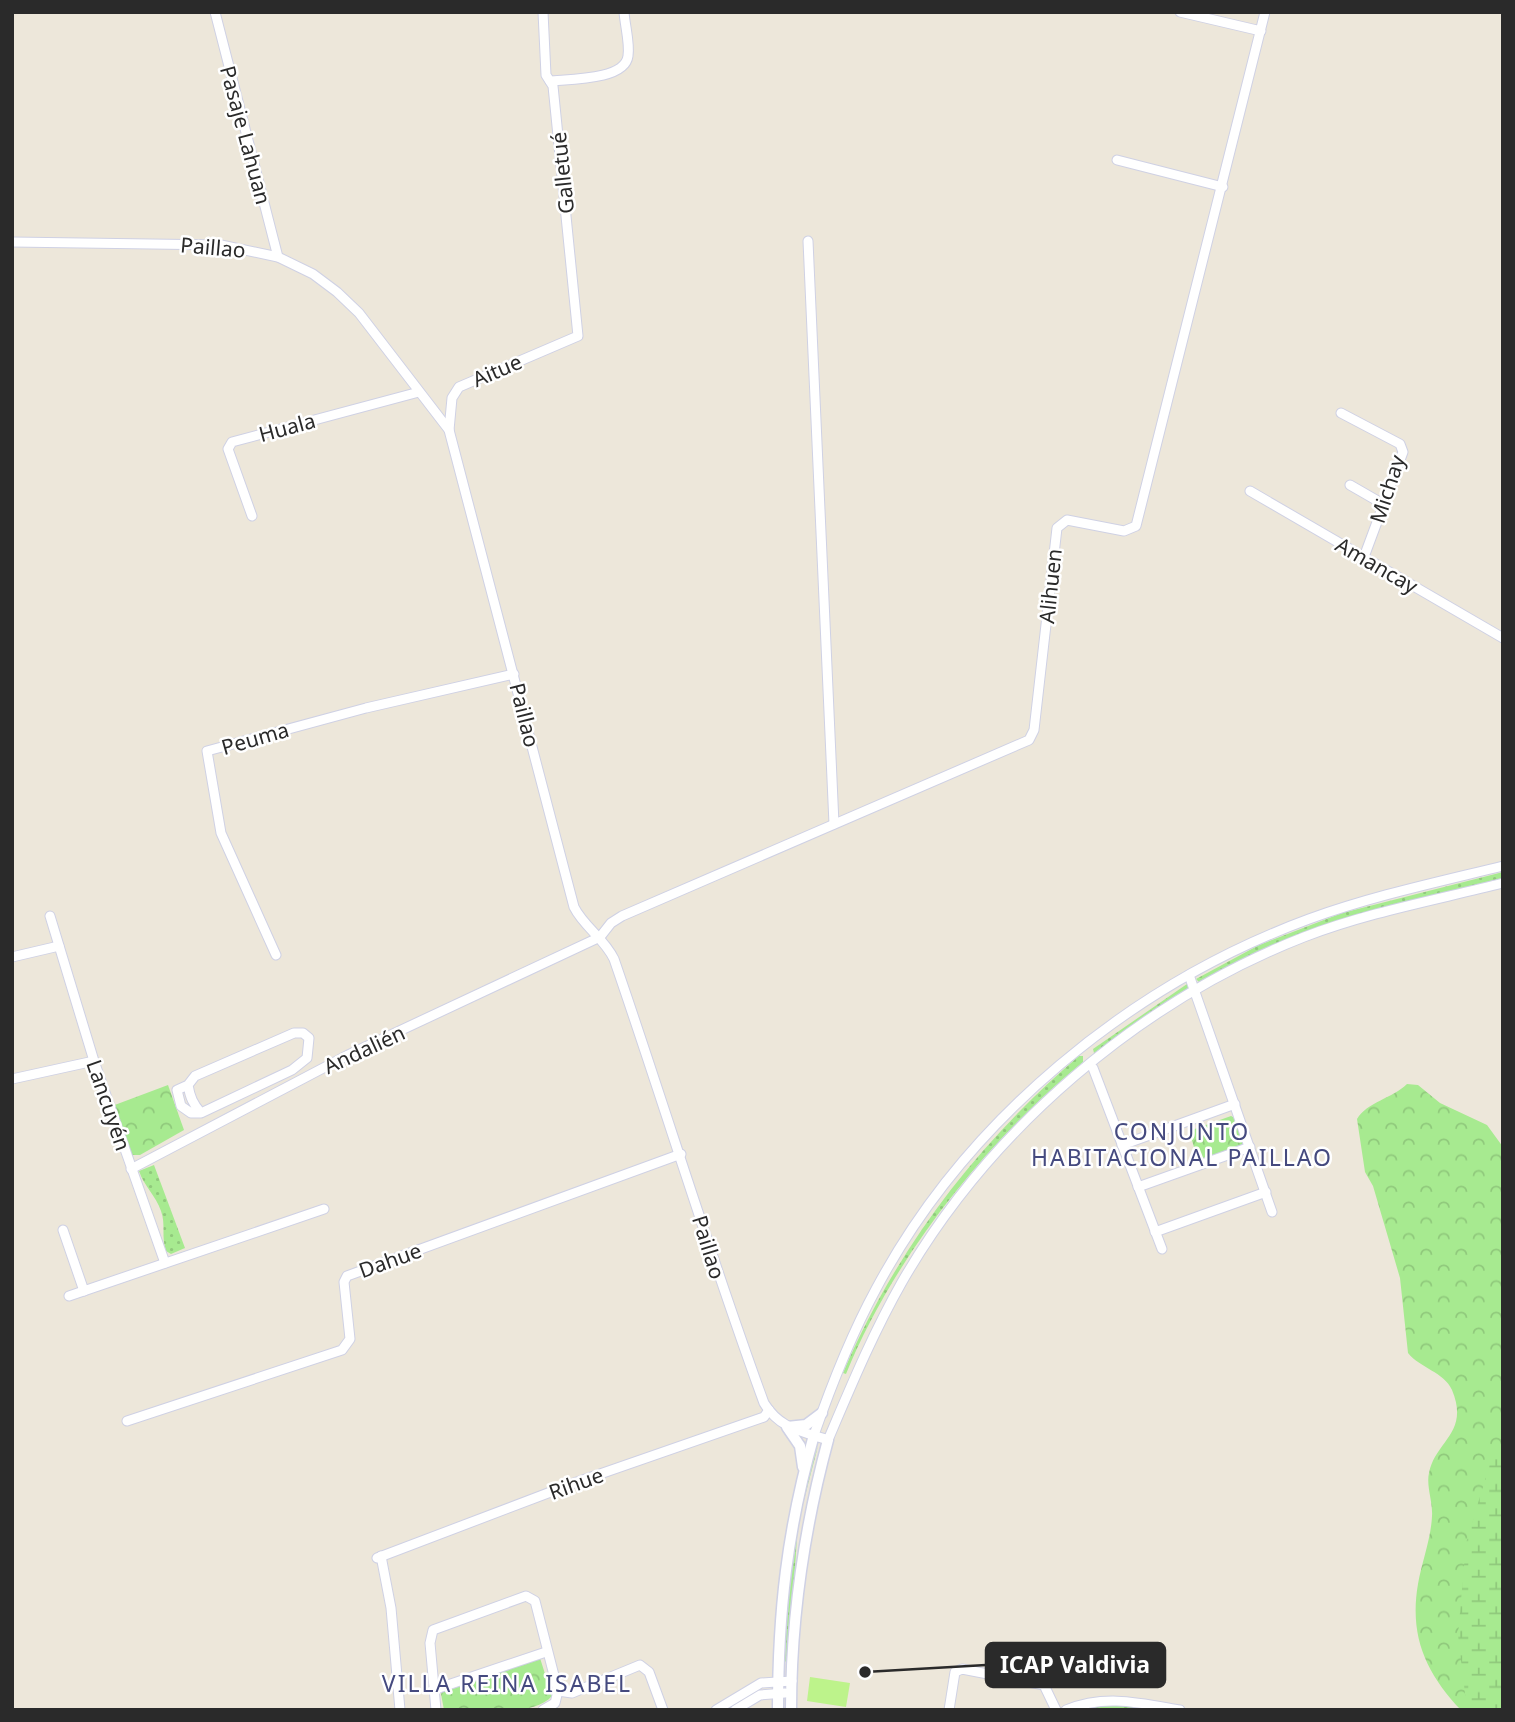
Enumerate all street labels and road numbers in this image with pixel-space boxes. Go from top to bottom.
street label: Pasaje Lahuan [214,63,278,207]
street label: Galletué [544,131,580,215]
street label: Paillao [179,230,247,264]
street label: Aitue [468,347,526,393]
street label: Huala [256,406,318,448]
street label: Michay [1363,451,1411,527]
street label: Amancay [1331,530,1423,600]
street label: Alihuen [1032,547,1068,625]
street label: Paillao [504,680,546,750]
street label: Peuma [218,715,292,761]
street label: Andalién [319,1018,409,1080]
street label: Lancuyén [80,1056,138,1154]
street label: Paillao [686,1212,732,1282]
street label: Dahue [355,1236,425,1284]
street label: Rihue [545,1460,607,1506]

